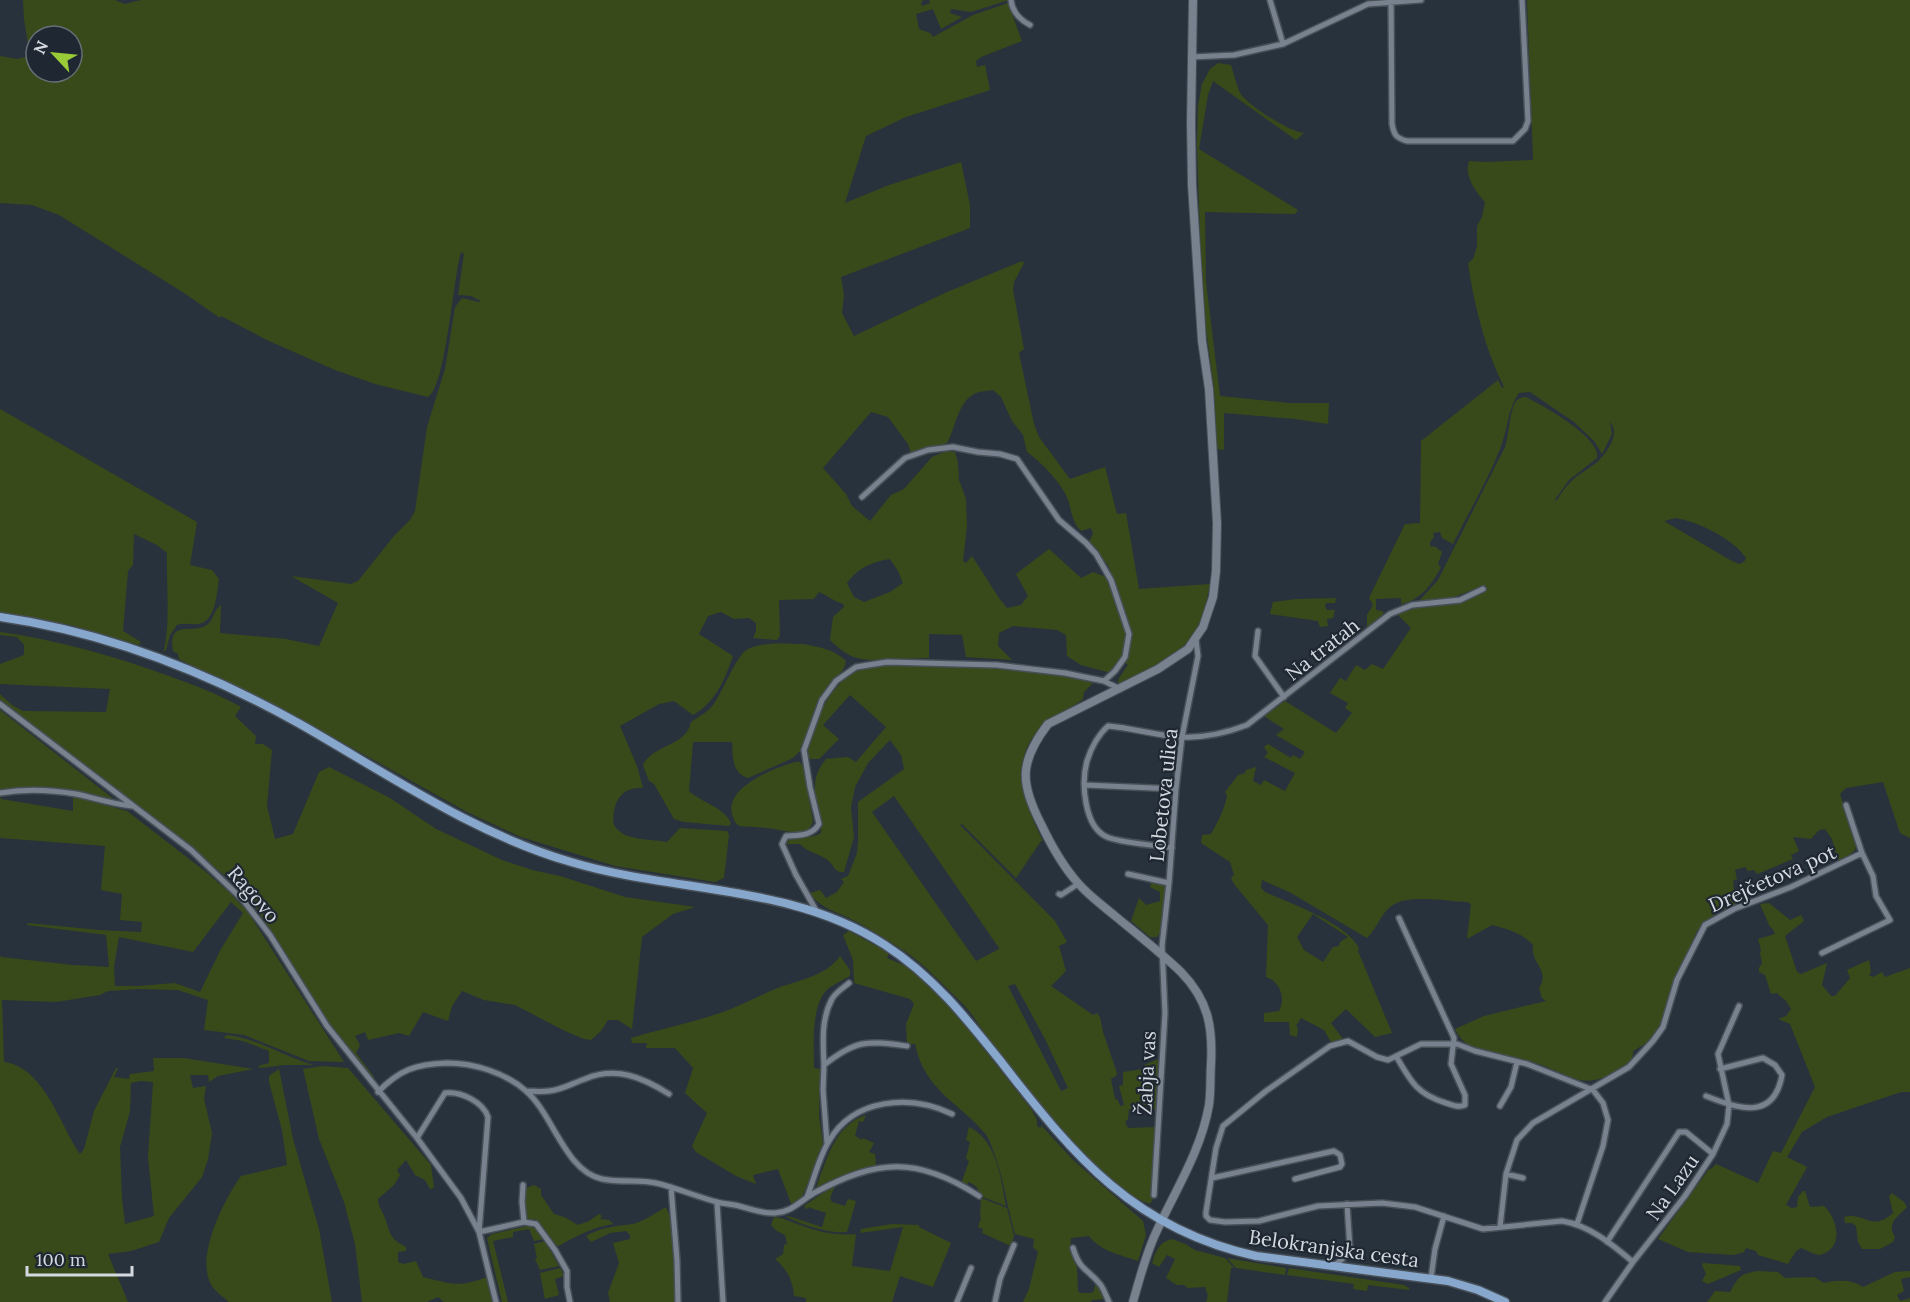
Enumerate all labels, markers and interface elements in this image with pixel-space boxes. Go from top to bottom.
north arrow [24,24,84,84]
text: N [29,37,52,57]
street label: Na tratah [1280,612,1364,686]
street label: Lobetova ulica [1144,727,1182,863]
street label: Drejčetova pot [1704,839,1840,917]
street label: Ragovo [223,860,285,928]
street label: Žabja vas [1131,1030,1161,1116]
street label: Na Lazu [1640,1149,1704,1225]
street label: Belokranjska cesta [1247,1224,1421,1272]
scale bar [27,1239,132,1277]
text: 100 m [36,1248,86,1271]

